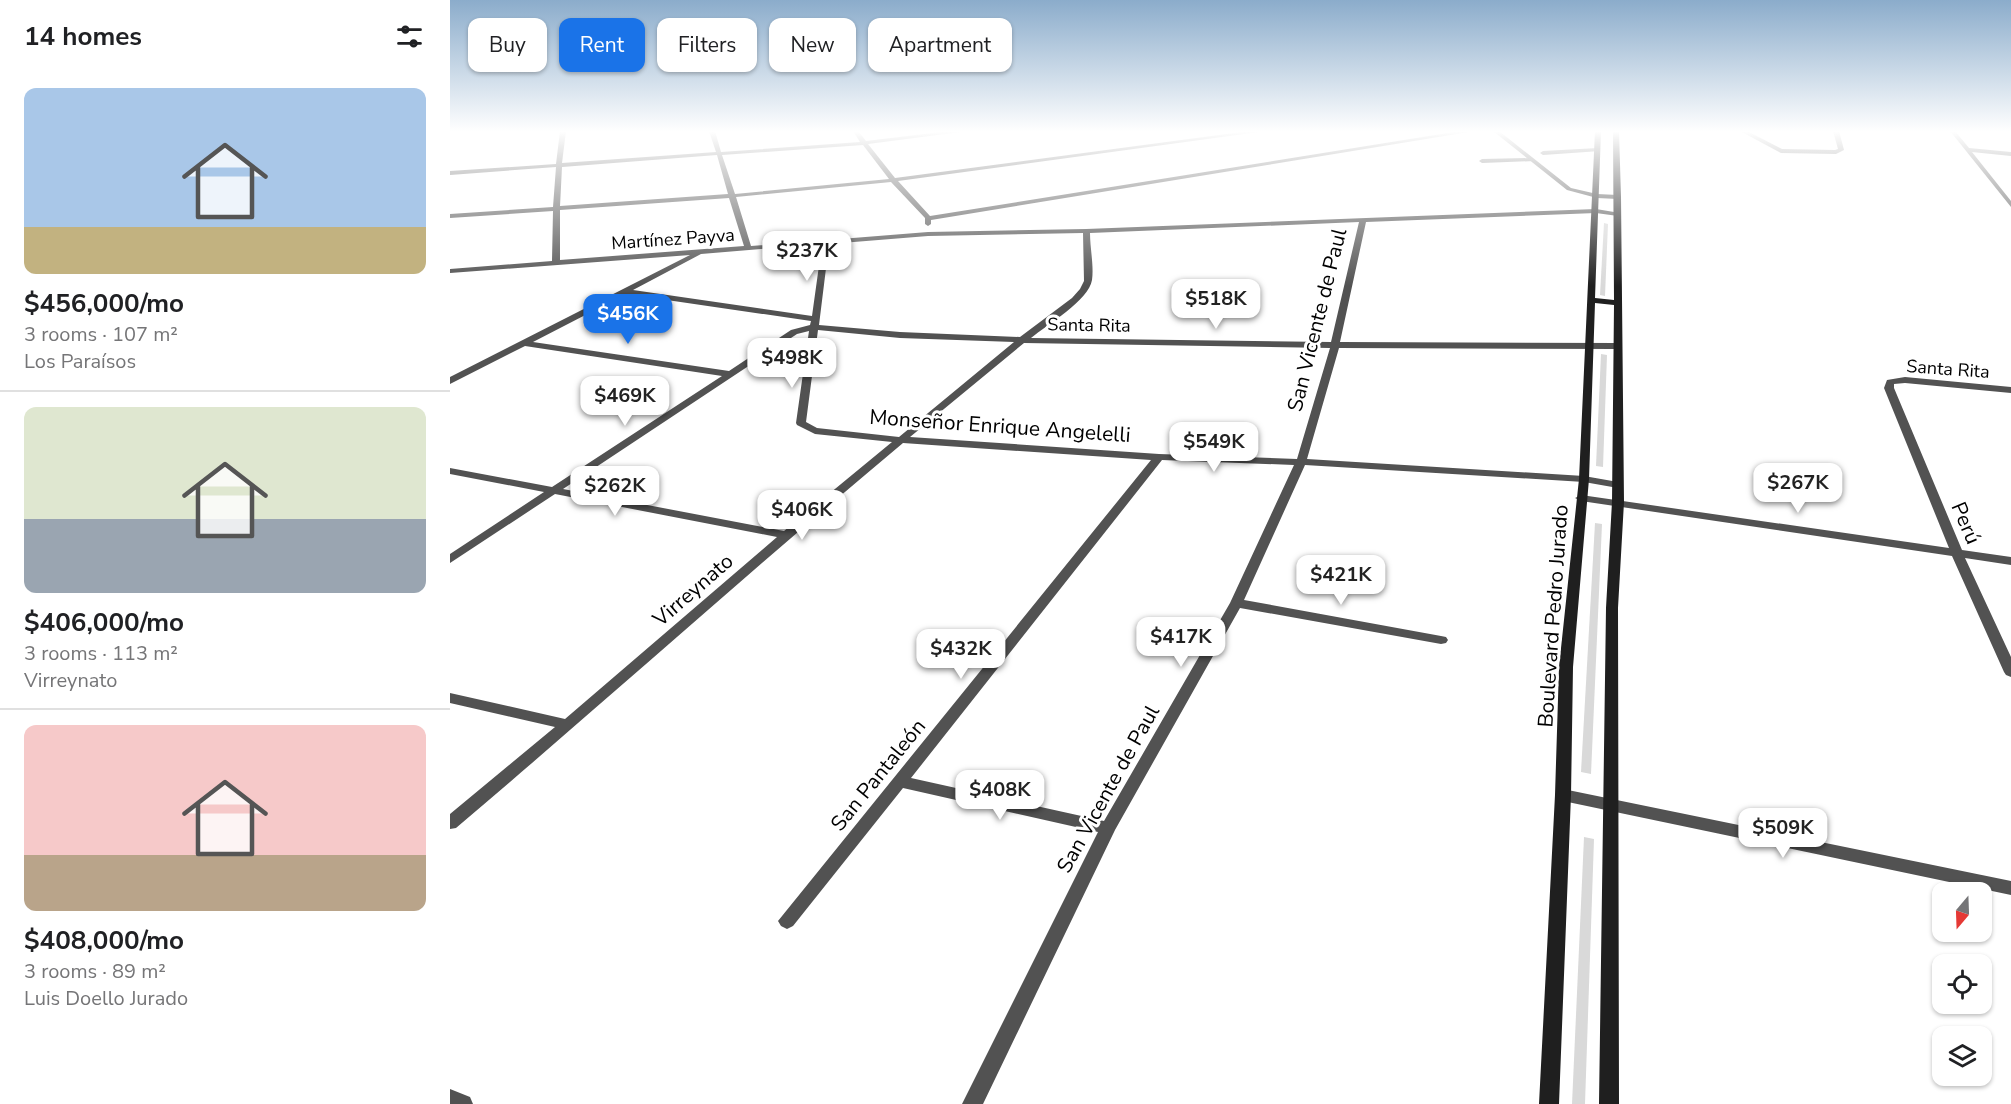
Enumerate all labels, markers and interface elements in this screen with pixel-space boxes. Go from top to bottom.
chip: Buy [468,18,547,72]
chip: Rent [559,18,645,72]
chip: Filters [657,18,757,72]
chip: New [769,18,856,72]
chip: Apartment [868,18,1012,72]
text: 14 homes [24,19,142,54]
icon: filters [393,20,426,53]
icon: home [171,127,279,235]
street label: Martínez Payva [610,223,736,255]
street label: San Vicente de Paul [1281,225,1353,415]
pin: $237K [765,231,849,282]
text: $237K [776,237,838,264]
pin: $518K [1174,279,1258,330]
text: $518K [1185,285,1247,312]
text: $456,000/mo [24,286,184,321]
pin: $456K [586,294,670,345]
text: $456K [597,300,659,327]
street label: Santa Rita [1047,312,1131,338]
text: 3 rooms · 107 m² [24,321,178,348]
pin: $498K [750,338,834,389]
text: $498K [761,344,823,371]
text: Los Paraísos [24,348,136,375]
street label: Santa Rita [1906,354,1990,384]
pin: $469K [583,376,667,427]
text: $469K [594,382,656,409]
street label: Monseñor Enrique Angelelli [868,403,1132,449]
pin: $549K [1172,422,1256,473]
text: $549K [1183,428,1245,455]
icon: home [171,446,279,554]
pin: $267K [1756,463,1840,514]
pin: $262K [573,466,657,517]
text: $267K [1767,469,1829,496]
text: $262K [584,472,646,499]
pin: $406K [760,490,844,541]
text: $406K [771,496,833,523]
street label: Perú [1945,498,1987,548]
street label: Boulevard Pedro Jurado [1531,504,1575,728]
street label: Virreynato [646,547,739,633]
pin: $421K [1299,555,1383,606]
text: $421K [1310,561,1372,588]
text: $406,000/mo [24,605,184,640]
pin: $417K [1139,617,1223,668]
text: $417K [1150,623,1212,650]
pin: $432K [919,629,1003,680]
text: $432K [930,635,992,662]
text: 3 rooms · 113 m² [24,640,178,667]
text: Virreynato [24,667,117,694]
street label: San Vicente de Paul [1050,699,1166,878]
street label: San Pantaleón [824,713,932,837]
icon: home [171,764,279,872]
pin: $408K [958,770,1042,821]
text: $408K [969,776,1031,803]
pin: $509K [1741,808,1825,859]
text: $509K [1752,814,1814,841]
north arrow [1932,882,1992,942]
map controls [1932,882,1992,1086]
text: $408,000/mo [24,923,184,958]
button: locate [1932,954,1992,1014]
text: 3 rooms · 89 m² [24,958,166,985]
text: Luis Doello Jurado [24,985,188,1012]
button: layers [1932,1026,1992,1086]

